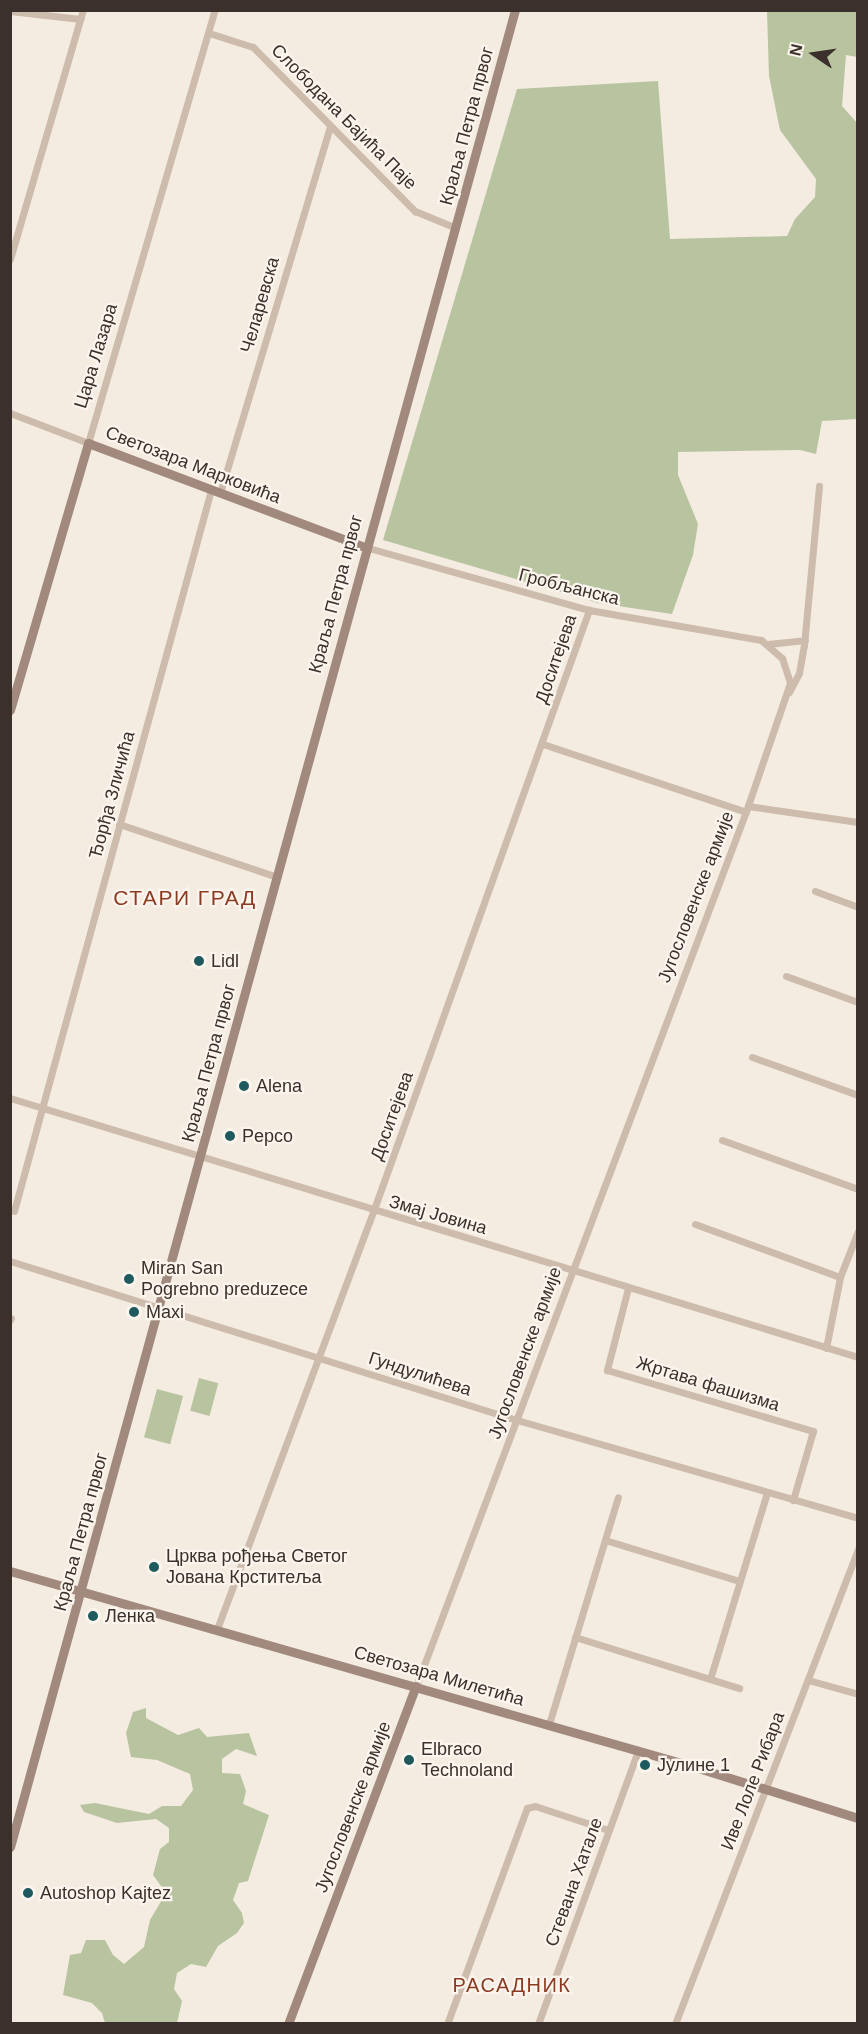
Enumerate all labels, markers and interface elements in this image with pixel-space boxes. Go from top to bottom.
north arrow [784,24,844,84]
street label: Слободана Бајића Паје [267,40,421,194]
text: N [786,42,806,57]
street label: Краља Петра првог [435,44,499,208]
street label: Челаревска [236,255,284,355]
street label: Цара Лазара [70,301,122,411]
street label: Светозара Марковића [102,422,284,508]
street label: Краља Петра првог [304,512,368,676]
street label: Гробљанска [517,564,621,610]
street label: Доситејева [531,612,581,706]
street label: Ђорђа Зличића [85,729,139,861]
street label: Југословенске армије [653,808,739,986]
district label: СТАРИ ГРАД [113,885,257,911]
place label: Lidl [211,950,239,972]
marker: Lidl [192,954,206,968]
street label: Краља Петра првог [177,981,241,1145]
street label: Доситејева [366,1069,418,1163]
place label: Alena [256,1075,302,1097]
marker: Alena [237,1079,251,1093]
place label: Pepco [242,1125,293,1147]
marker: Pepco [223,1129,237,1143]
street label: Змај Јовина [387,1191,489,1239]
place label: Miran San Pogrebno preduzece [141,1258,308,1300]
street label: Југословенске армије [484,1264,566,1442]
marker: Miran San Pogrebno preduzece [122,1272,136,1286]
place label: Maxi [146,1301,184,1323]
marker: Maxi [127,1305,141,1319]
street label: Гундулићева [366,1347,474,1401]
street label: Жртава фашизма [634,1352,782,1416]
street label: Краља Петра првог [49,1450,113,1614]
place label: Црква рођења Светог Јована Крститеља [166,1546,348,1588]
marker: Црква рођења Светог Јована Крститеља [147,1560,161,1574]
place label: Ленка [105,1605,155,1627]
marker: Ленка [86,1609,100,1623]
street label: Светозара Милетића [351,1641,527,1711]
street label: Иве Лоле Рибара [717,1709,789,1853]
street label: Југословенске армије [310,1718,396,1896]
place label: Elbraco Technoland [421,1739,513,1782]
marker: Elbraco Technoland [402,1753,416,1767]
place label: Јулине 1 [657,1754,730,1776]
marker: Јулине 1 [638,1758,652,1772]
street label: Стевана Хатале [541,1815,607,1949]
place label: Autoshop Kajtez [40,1882,171,1904]
marker: Autoshop Kajtez [21,1886,35,1900]
district label: РАСАДНИК [453,1973,571,1997]

